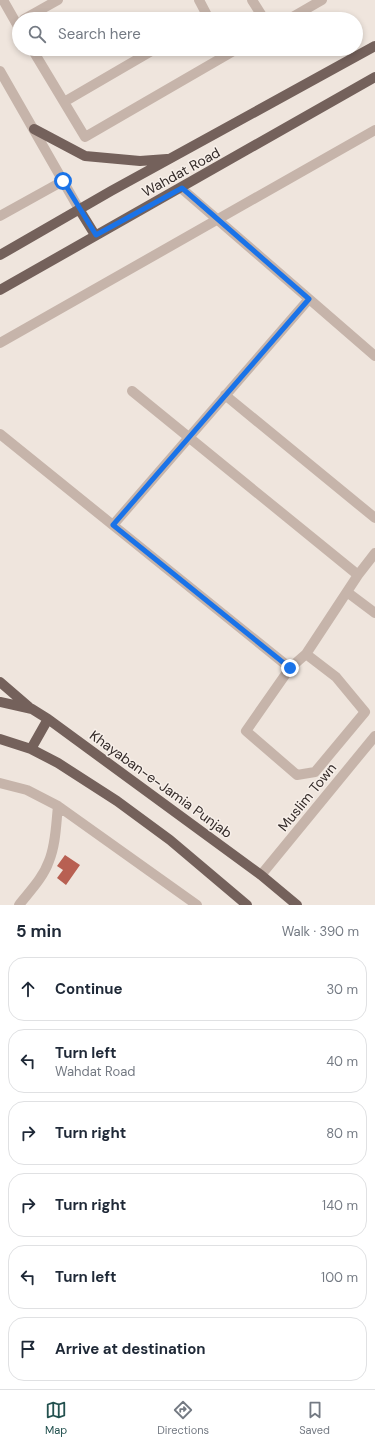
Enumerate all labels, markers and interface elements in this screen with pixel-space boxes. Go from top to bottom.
search box [12,12,363,56]
icon: search [26,23,48,45]
text: Search here [58,24,141,44]
street label: Wahdat Road [139,143,223,201]
route start [54,172,72,190]
route end [281,659,299,677]
street label: Khayaban-e-Jamia Punjab [86,726,236,842]
street label: Muslim Town [274,759,340,835]
text: 5 min [16,920,62,942]
text: Walk · 390 m [282,923,359,940]
icon: ahead [17,978,39,1000]
text: Continue [55,979,123,999]
text: 30 m [326,981,358,998]
text: Turn left [55,1043,116,1063]
icon: left [17,1050,39,1072]
text: 40 m [326,1053,358,1070]
text: Wahdat Road [55,1063,135,1080]
icon: right [17,1122,39,1144]
text: Turn right [55,1123,126,1143]
text: 80 m [326,1125,358,1142]
icon: right [17,1194,39,1216]
text: Turn right [55,1195,126,1215]
text: 140 m [322,1197,358,1214]
icon: left [17,1266,39,1288]
text: Turn left [55,1267,116,1287]
text: 100 m [321,1269,358,1286]
icon: arrive [17,1338,39,1360]
text: Arrive at destination [55,1339,206,1359]
tab: Map [45,1399,67,1437]
tab: Directions [157,1399,209,1437]
tab: Saved [299,1399,330,1437]

